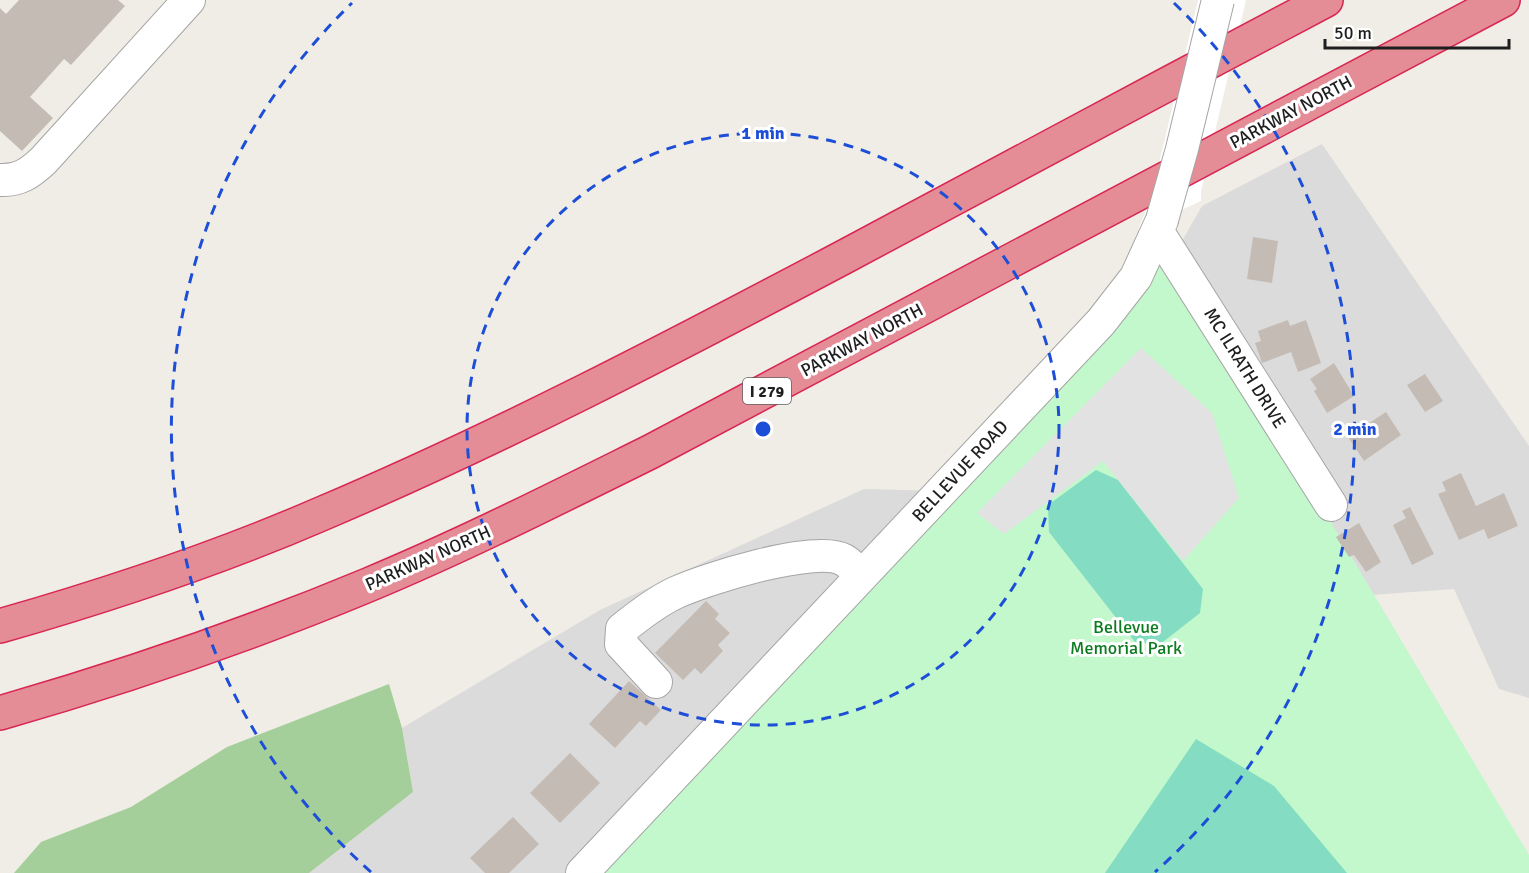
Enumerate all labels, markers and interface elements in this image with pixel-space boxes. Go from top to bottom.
scale bar [1325,12,1510,50]
text: 50 m [1334,22,1372,44]
street label: PARKWAY NORTH [1226,71,1356,153]
text: 1 min [741,122,785,144]
street label: PARKWAY NORTH [797,299,927,381]
street label: MC ILRATH DRIVE [1199,304,1291,432]
road number: I 279 [743,378,791,404]
street label: BELLEVUE ROAD [907,416,1013,526]
text: 2 min [1333,418,1377,440]
centre of rings [753,419,773,439]
street label: PARKWAY NORTH [362,520,494,596]
park label: Bellevue Memorial Park [1070,616,1182,659]

